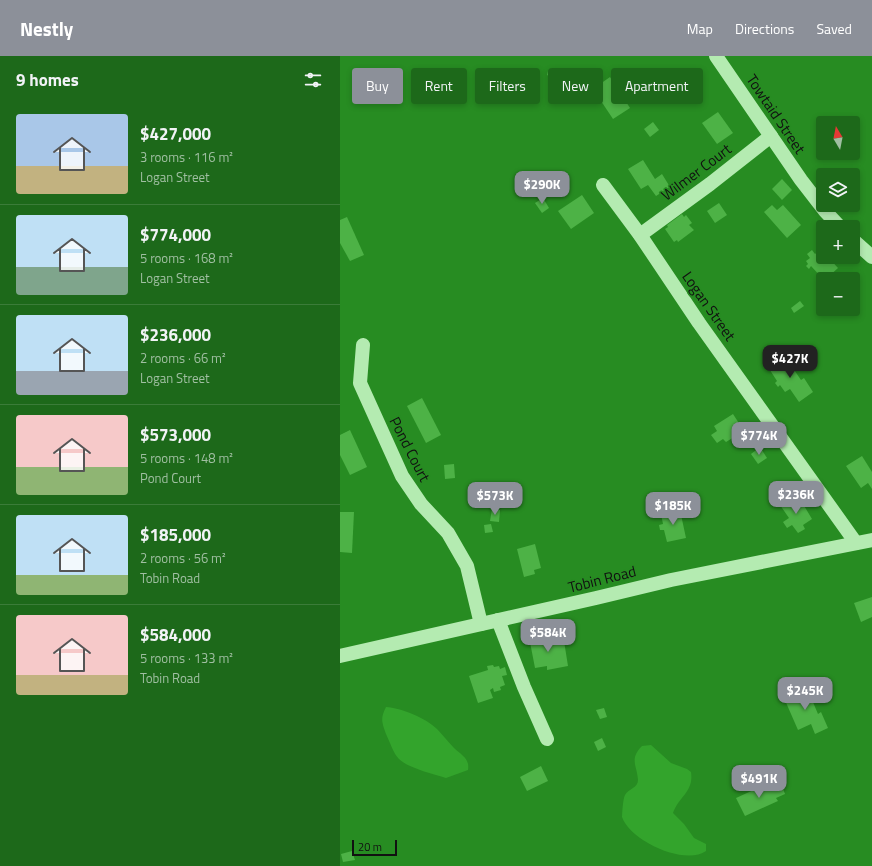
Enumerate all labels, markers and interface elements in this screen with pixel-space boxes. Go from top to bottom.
text: Nestly [20,14,73,43]
text: Map [687,18,713,39]
text: Directions [735,18,794,39]
text: Saved [816,18,852,39]
text: 9 homes [16,67,79,93]
chip: Buy [352,68,403,104]
chip: Rent [411,68,467,104]
chip: Filters [475,68,540,104]
chip: New [548,68,603,104]
chip: Apartment [611,68,703,104]
icon: filters [302,69,324,91]
street label: Towtaid Street [741,70,812,159]
north arrow [816,116,860,160]
map controls [816,116,860,316]
text: $427,000 [140,121,211,147]
icon: home [48,130,96,178]
street label: Wilmer Court [656,137,737,206]
text: 3 rooms · 116 m² [140,147,233,167]
text: Logan Street [140,167,210,187]
button: layers [816,168,860,212]
pin: $290K [514,171,570,205]
text: $290K [524,174,560,194]
button: + [816,220,860,264]
text: $774,000 [140,222,211,248]
icon: home [48,231,96,279]
text: 5 rooms · 168 m² [140,248,233,268]
street label: Logan Street [677,267,742,346]
text: Logan Street [140,268,210,288]
button: − [816,272,860,316]
text: $236,000 [140,322,211,348]
icon: home [48,331,96,379]
pin: $427K [762,345,818,379]
text: 2 rooms · 66 m² [140,348,226,368]
text: $427K [772,348,808,368]
text: Logan Street [140,368,210,388]
street label: Pond Court [384,412,437,486]
text: $573,000 [140,422,211,448]
pin: $774K [731,422,787,456]
text: $774K [741,425,777,445]
icon: home [48,431,96,479]
text: 5 rooms · 148 m² [140,448,233,468]
text: Pond Court [140,468,201,488]
pin: $236K [768,481,824,515]
pin: $573K [467,482,523,516]
text: $236K [778,484,814,504]
text: $573K [477,485,513,505]
pin: $185K [645,492,701,526]
text: $185K [655,495,691,515]
text: $185,000 [140,522,211,548]
icon: home [48,531,96,579]
text: 2 rooms · 56 m² [140,548,226,568]
street label: Tobin Road [566,559,638,599]
text: Tobin Road [140,568,200,588]
pin: $584K [520,619,576,653]
text: $584,000 [140,622,211,648]
text: $584K [530,622,566,642]
icon: home [48,631,96,679]
text: 5 rooms · 133 m² [140,648,233,668]
text: Tobin Road [140,668,200,688]
pin: $245K [777,677,833,711]
text: $245K [787,680,823,700]
pin: $491K [731,765,787,799]
text: $491K [741,768,777,788]
scale bar [352,838,397,857]
text: 20 m [358,839,382,855]

